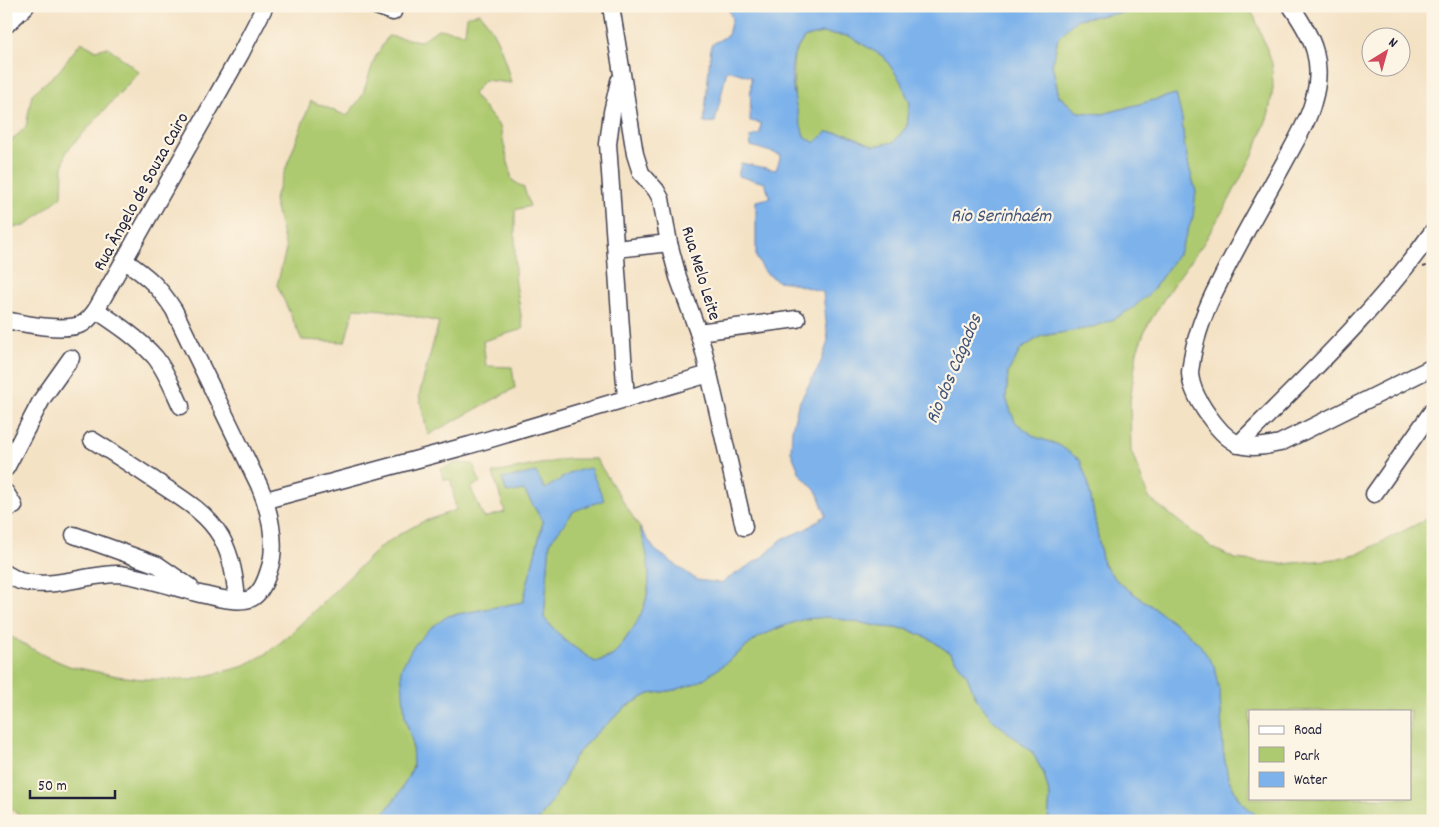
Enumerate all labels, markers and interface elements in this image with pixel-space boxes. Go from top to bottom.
north arrow [1362,28,1412,78]
text: N [1384,33,1401,53]
street label: Rua Ângelo de Souza Cairo [88,108,196,276]
water label: Rio Serinhaém [951,204,1052,231]
street label: Rua Melo Leite [673,224,726,324]
water label: Rio dos Cágados [920,309,991,428]
legend [1249,710,1412,800]
text: Road [1294,720,1322,742]
text: Park [1294,746,1320,768]
scale bar [30,767,115,799]
text: Water [1294,770,1328,792]
text: 50 m [38,776,67,798]

